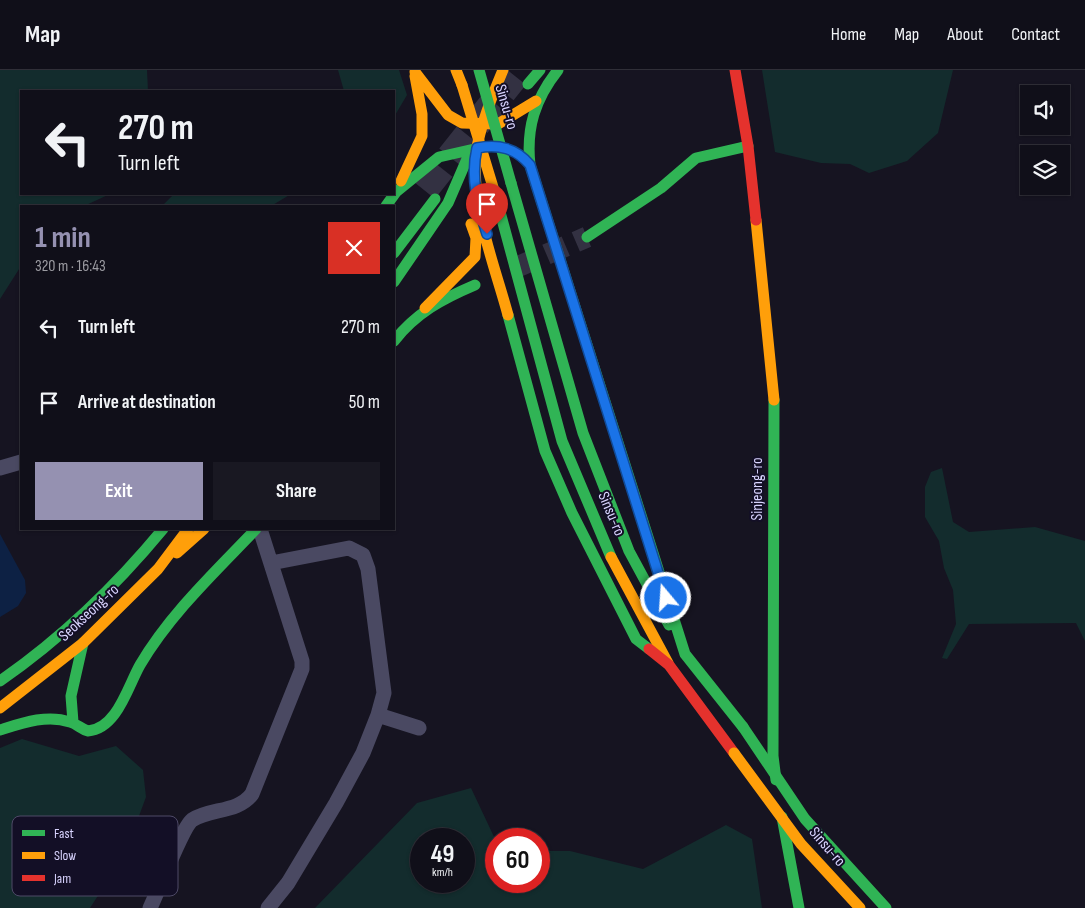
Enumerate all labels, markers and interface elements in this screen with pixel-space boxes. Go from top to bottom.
text: Map [25,20,60,49]
text: Home [831,24,866,45]
text: Map [894,24,919,45]
text: About [947,24,983,45]
text: Contact [1011,24,1060,45]
street label: Sinsu-ro [491,82,521,132]
map controls [1020,85,1070,195]
button: sound [1020,85,1070,135]
text: 270 m [118,107,194,150]
icon: left [35,110,100,175]
button: layers [1020,145,1070,195]
text: Turn left [118,150,180,177]
pin [466,183,508,234]
icon: arrive [473,190,501,218]
text: 1 min [35,220,91,256]
button: close [328,222,380,274]
text: 320 m · 16:43 [35,257,106,276]
icon: left [35,314,63,342]
text: Turn left [78,316,135,339]
text: 270 m [341,316,380,339]
icon: arrive [35,389,63,417]
text: Arrive at destination [78,391,216,414]
text: 50 m [349,391,380,414]
street label: Sinjeong-ro [748,457,767,521]
button: Exit [35,462,203,520]
button: Share [213,462,380,520]
street label: Sinsu-ro [593,489,629,539]
position arrow [639,571,691,623]
street label: Seokseong-ro [55,580,123,646]
legend [12,816,178,896]
street label: Sinsu-ro [805,823,849,871]
text: Fast [54,825,74,842]
speed limit sign: 60 [485,828,550,893]
text: 49 [431,839,454,870]
text: Slow [54,847,76,864]
text: km/h [432,865,453,880]
text: Jam [53,870,71,887]

